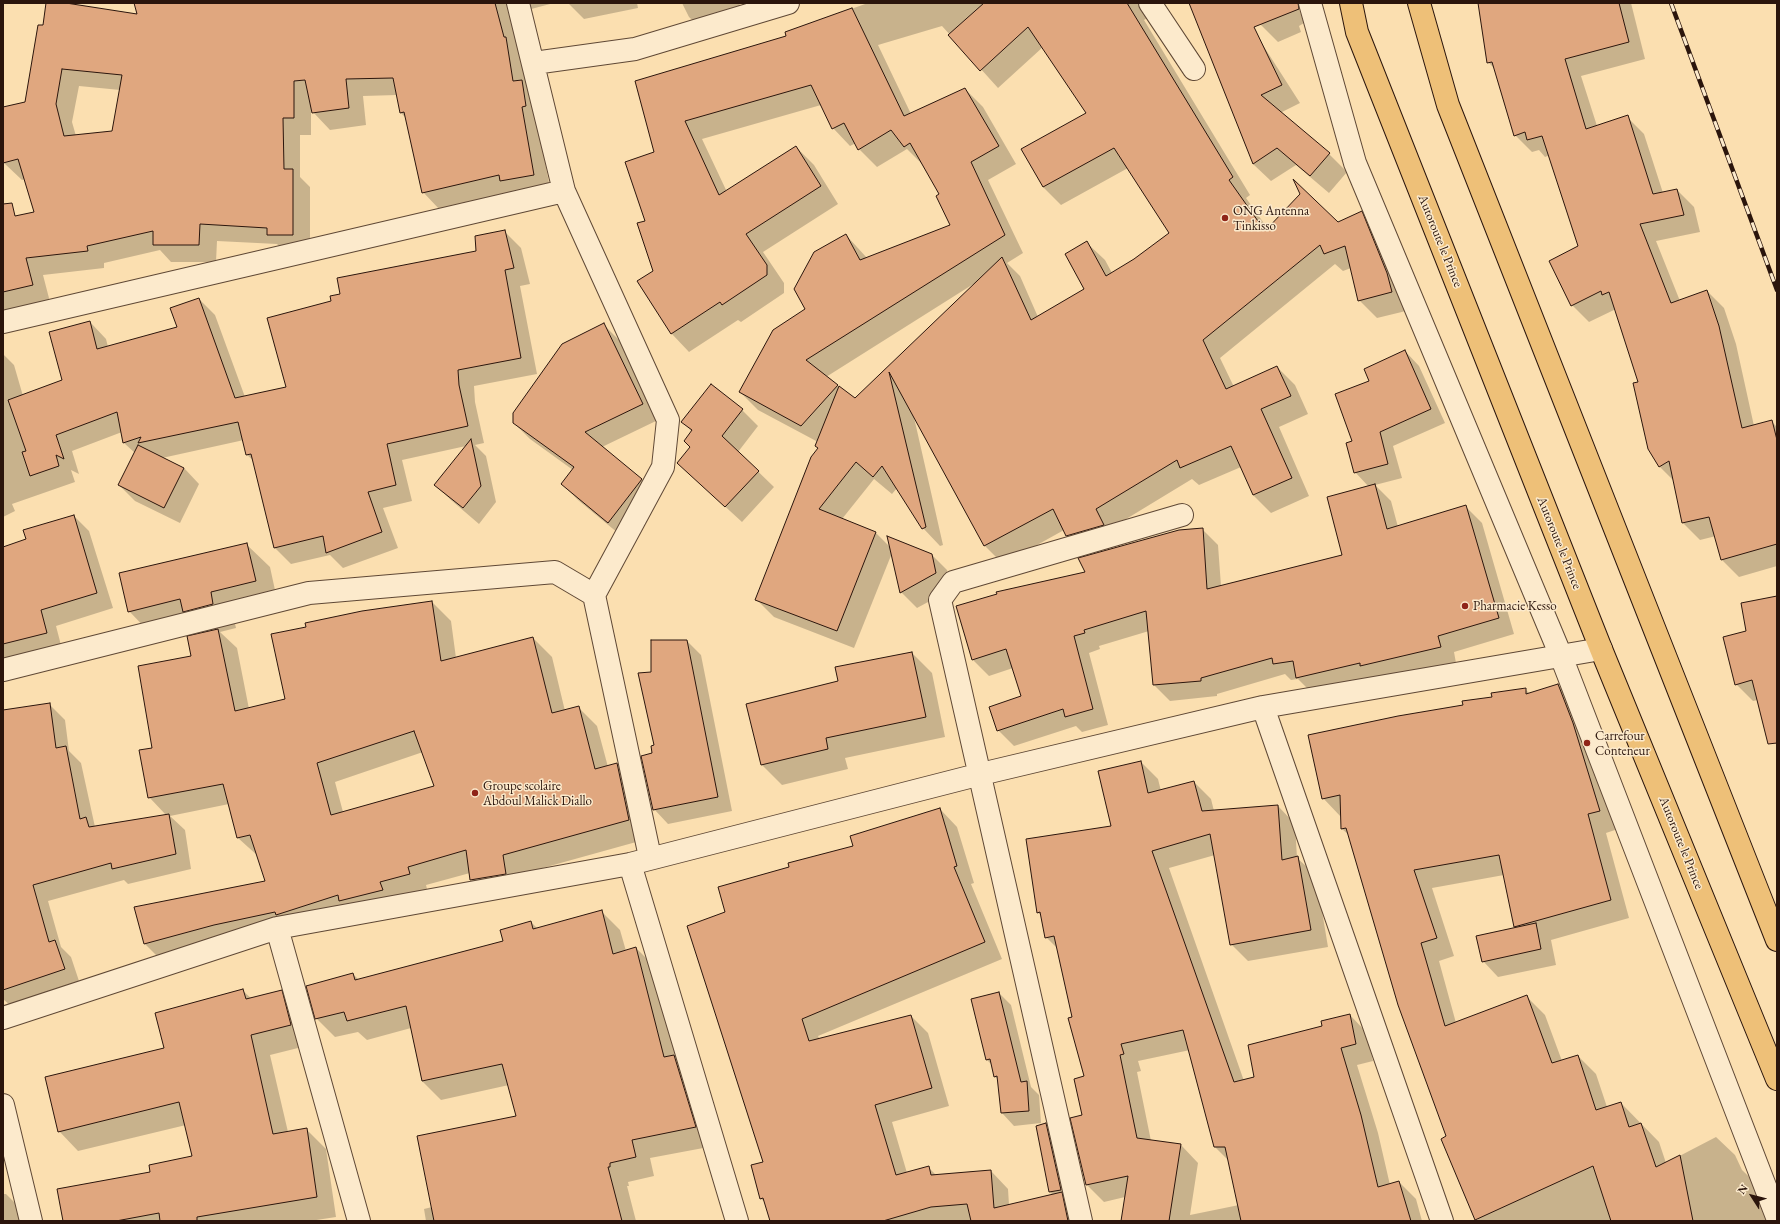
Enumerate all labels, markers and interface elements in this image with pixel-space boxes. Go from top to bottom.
street label: Autoroute le Prince [1414,193,1466,289]
place label: ONG Antenna Tinkisso [1233,203,1309,234]
marker: ONG Antenna Tinkisso [1220,213,1230,223]
street label: Autoroute le Prince [1533,495,1585,591]
place label: Pharmacie Kesso [1473,598,1557,614]
marker: Pharmacie Kesso [1460,601,1470,611]
place label: Carrefour Conteneur [1595,728,1650,759]
marker: Carrefour Conteneur [1582,738,1592,748]
place label: Groupe scolaire Abdoul Malick Diallo [483,778,592,809]
marker: Groupe scolaire Abdoul Malick Diallo [470,788,480,798]
street label: Autoroute le Prince [1655,795,1707,891]
north arrow [1732,1176,1772,1216]
text: N [1734,1181,1751,1197]

